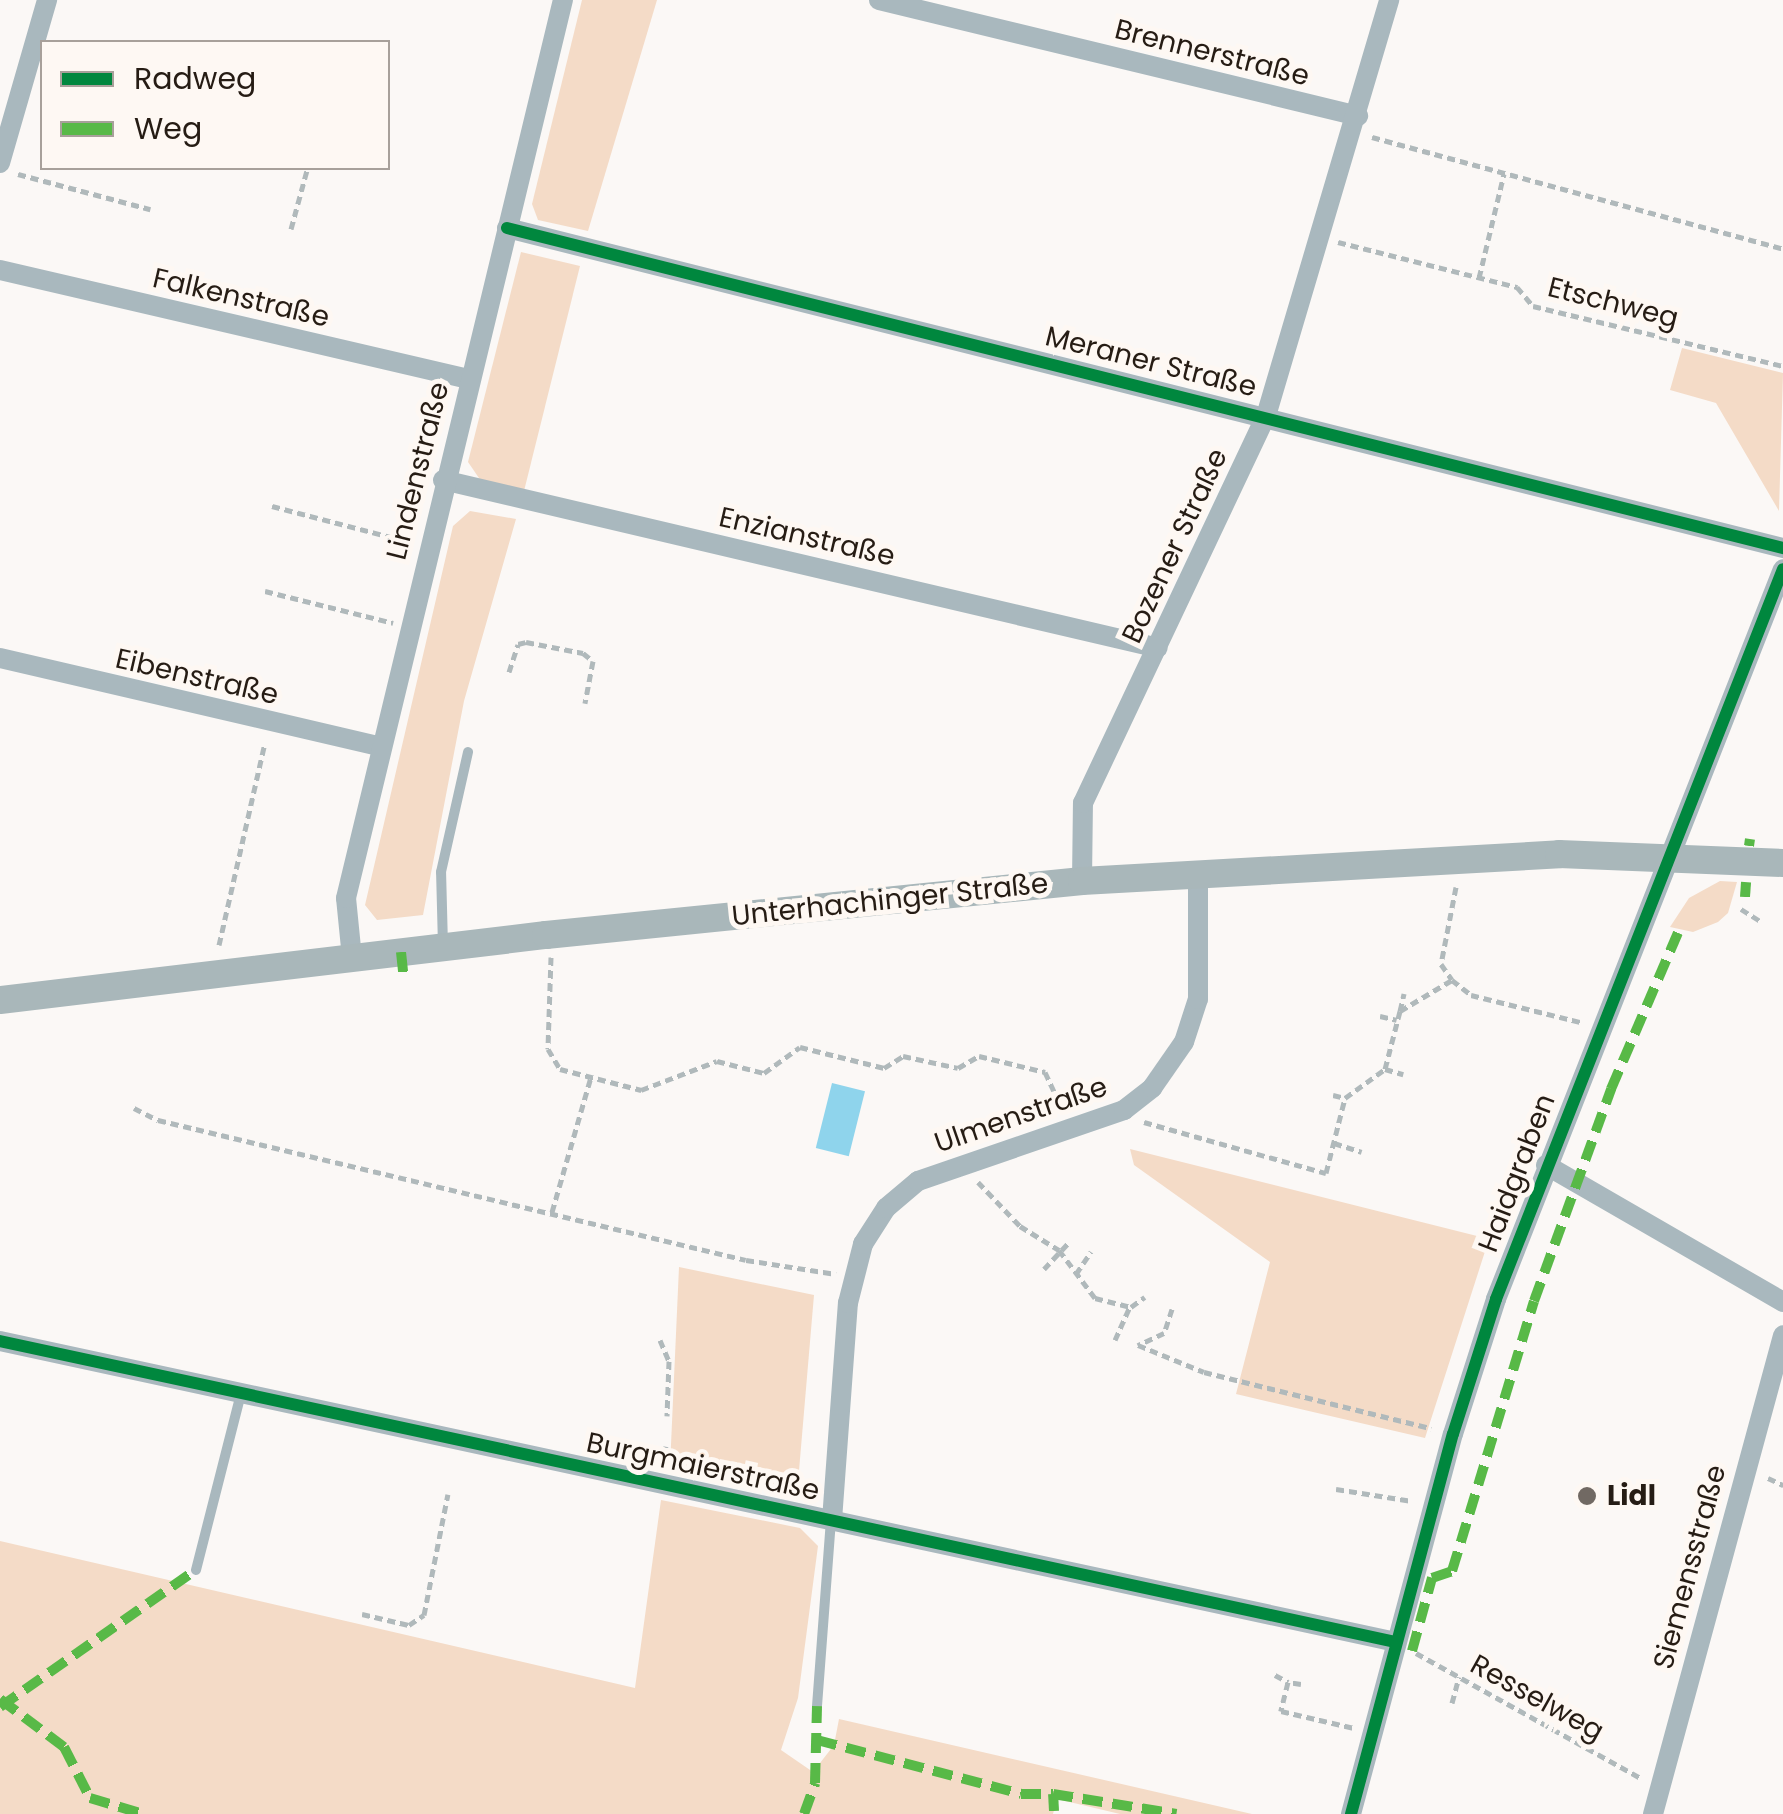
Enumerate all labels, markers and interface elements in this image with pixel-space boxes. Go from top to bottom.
street label: Brennerstraße [1111,13,1313,93]
legend [40,40,390,170]
text: Radweg [134,57,256,100]
text: Weg [134,107,202,150]
street label: Falkenstraße [149,261,333,335]
street label: Etschweg [1544,271,1682,335]
street label: Meraner Straße [1042,320,1260,404]
street label: Lindenstraße [380,379,456,563]
street label: Bozener Straße [1115,443,1235,649]
street label: Enzianstraße [716,500,898,574]
street label: Eibenstraße [112,642,282,712]
street label: Unterhachinger Straße [730,867,1050,933]
street label: Ulmenstraße [930,1070,1112,1160]
street label: Haidgraben [1471,1089,1563,1257]
street label: Burgmaierstraße [583,1426,823,1508]
street label: Siemensstraße [1647,1461,1733,1673]
place label: Lidl [1607,1479,1656,1513]
marker: Lidl [1576,1485,1598,1507]
street label: Resselweg [1465,1648,1609,1748]

